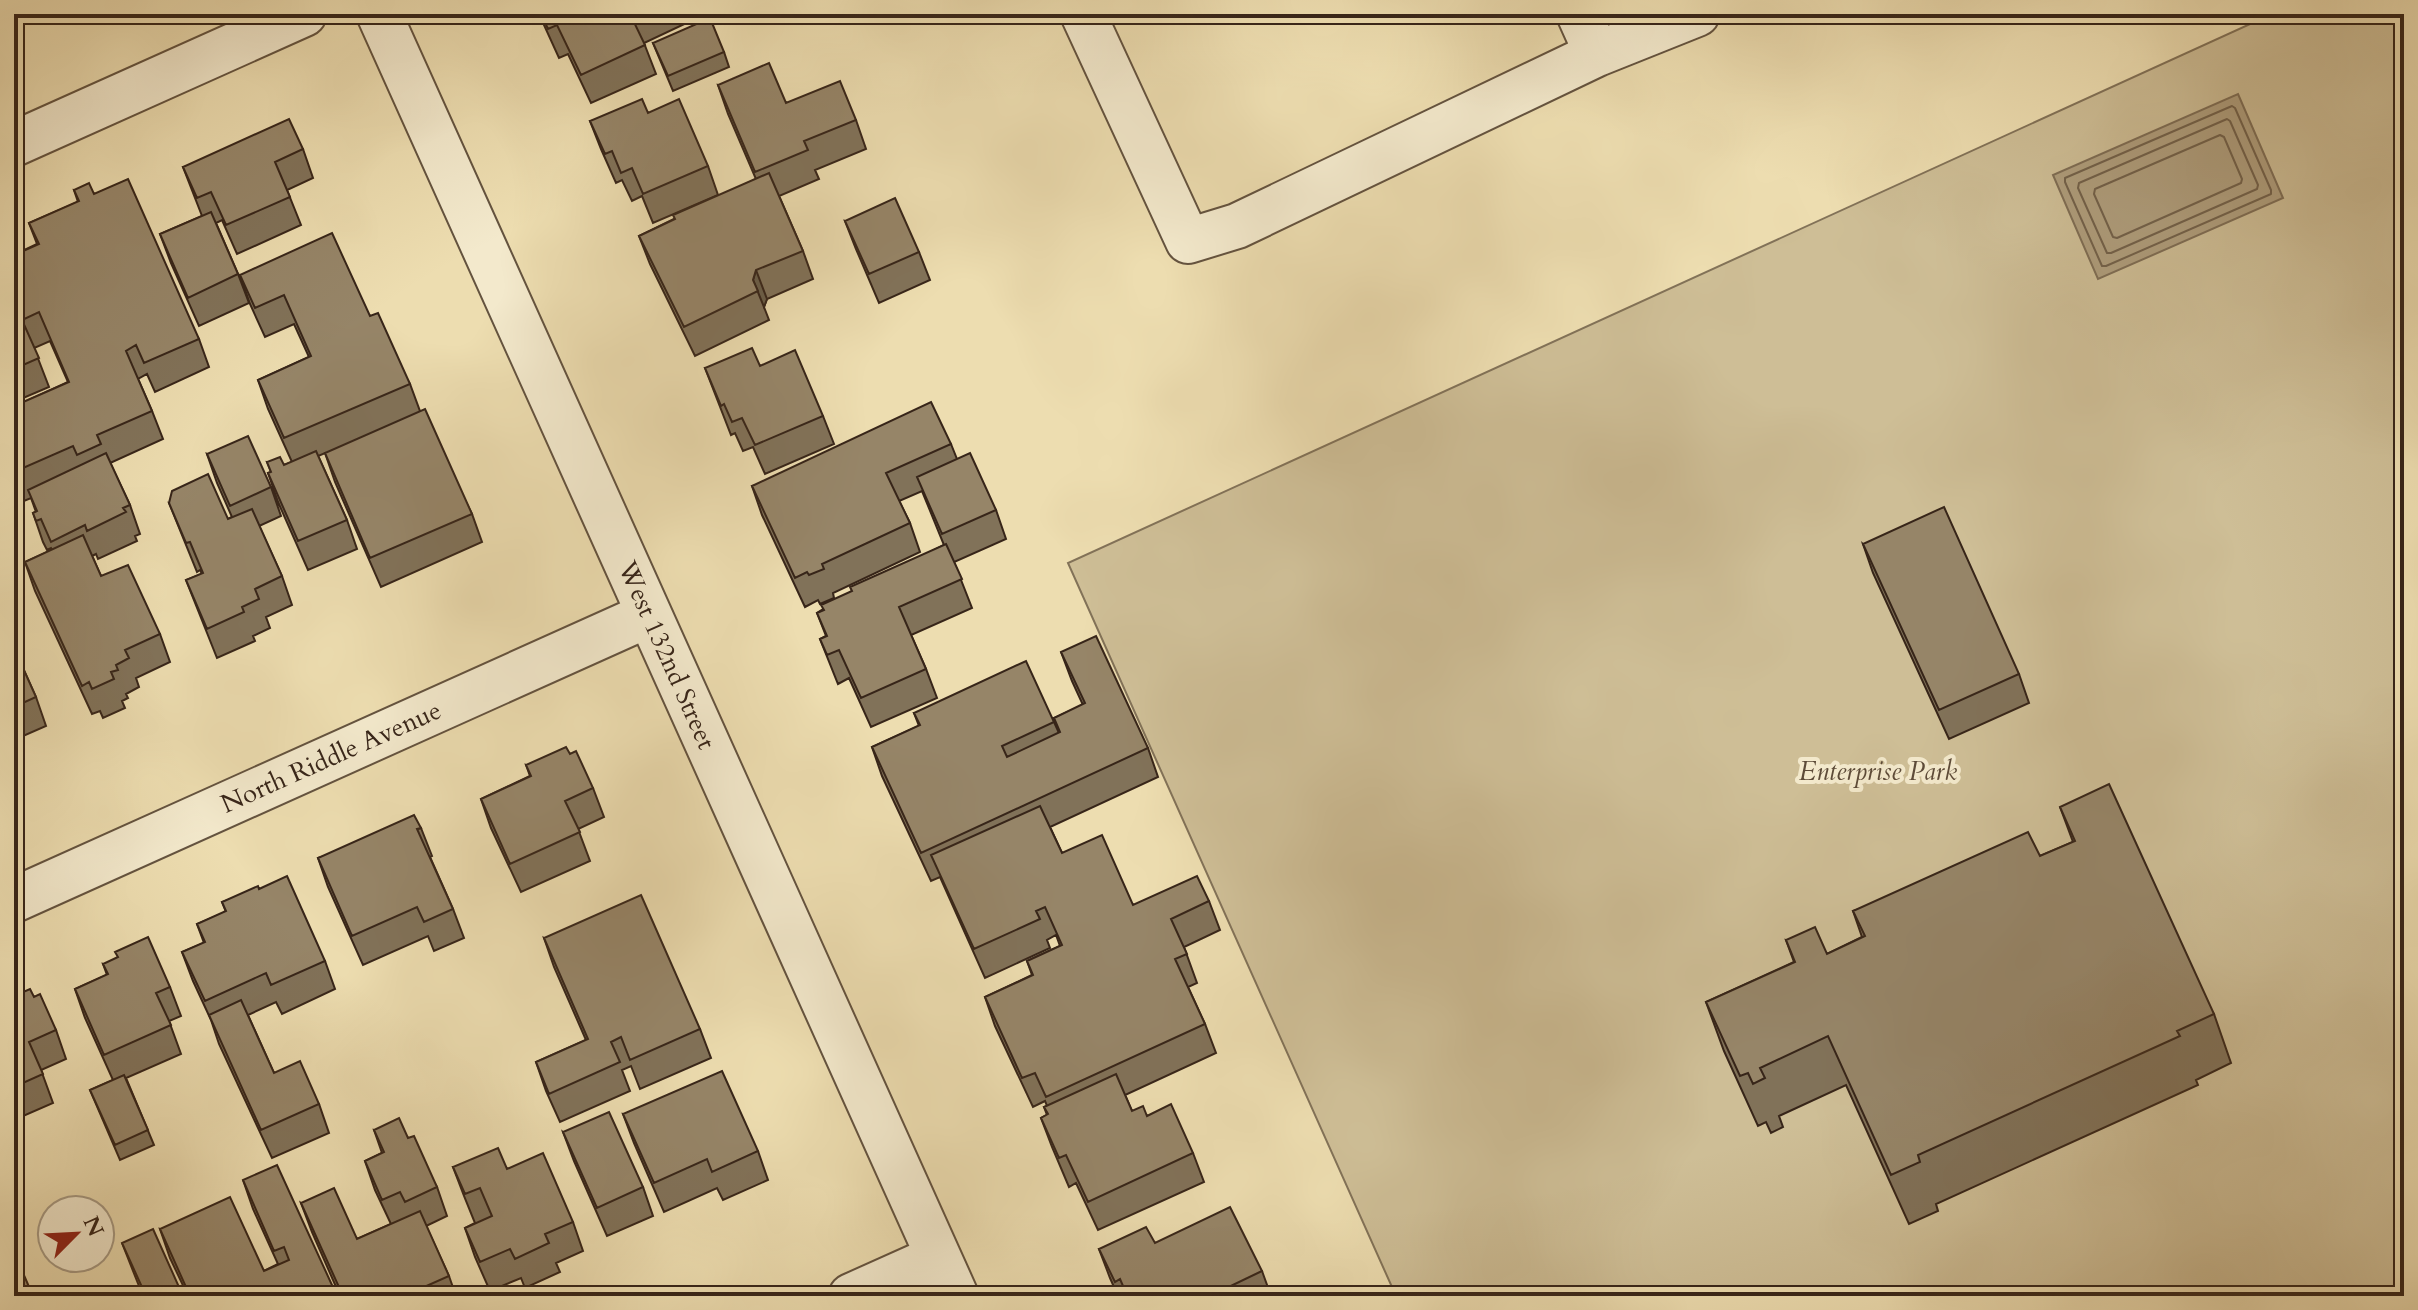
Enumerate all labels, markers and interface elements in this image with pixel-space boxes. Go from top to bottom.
street label: West 132nd Street [609,554,724,755]
street label: North Riddle Avenue [215,693,447,821]
park label: Enterprise Park [1799,754,1957,789]
north arrow [36,1194,116,1274]
text: N [76,1211,111,1241]

